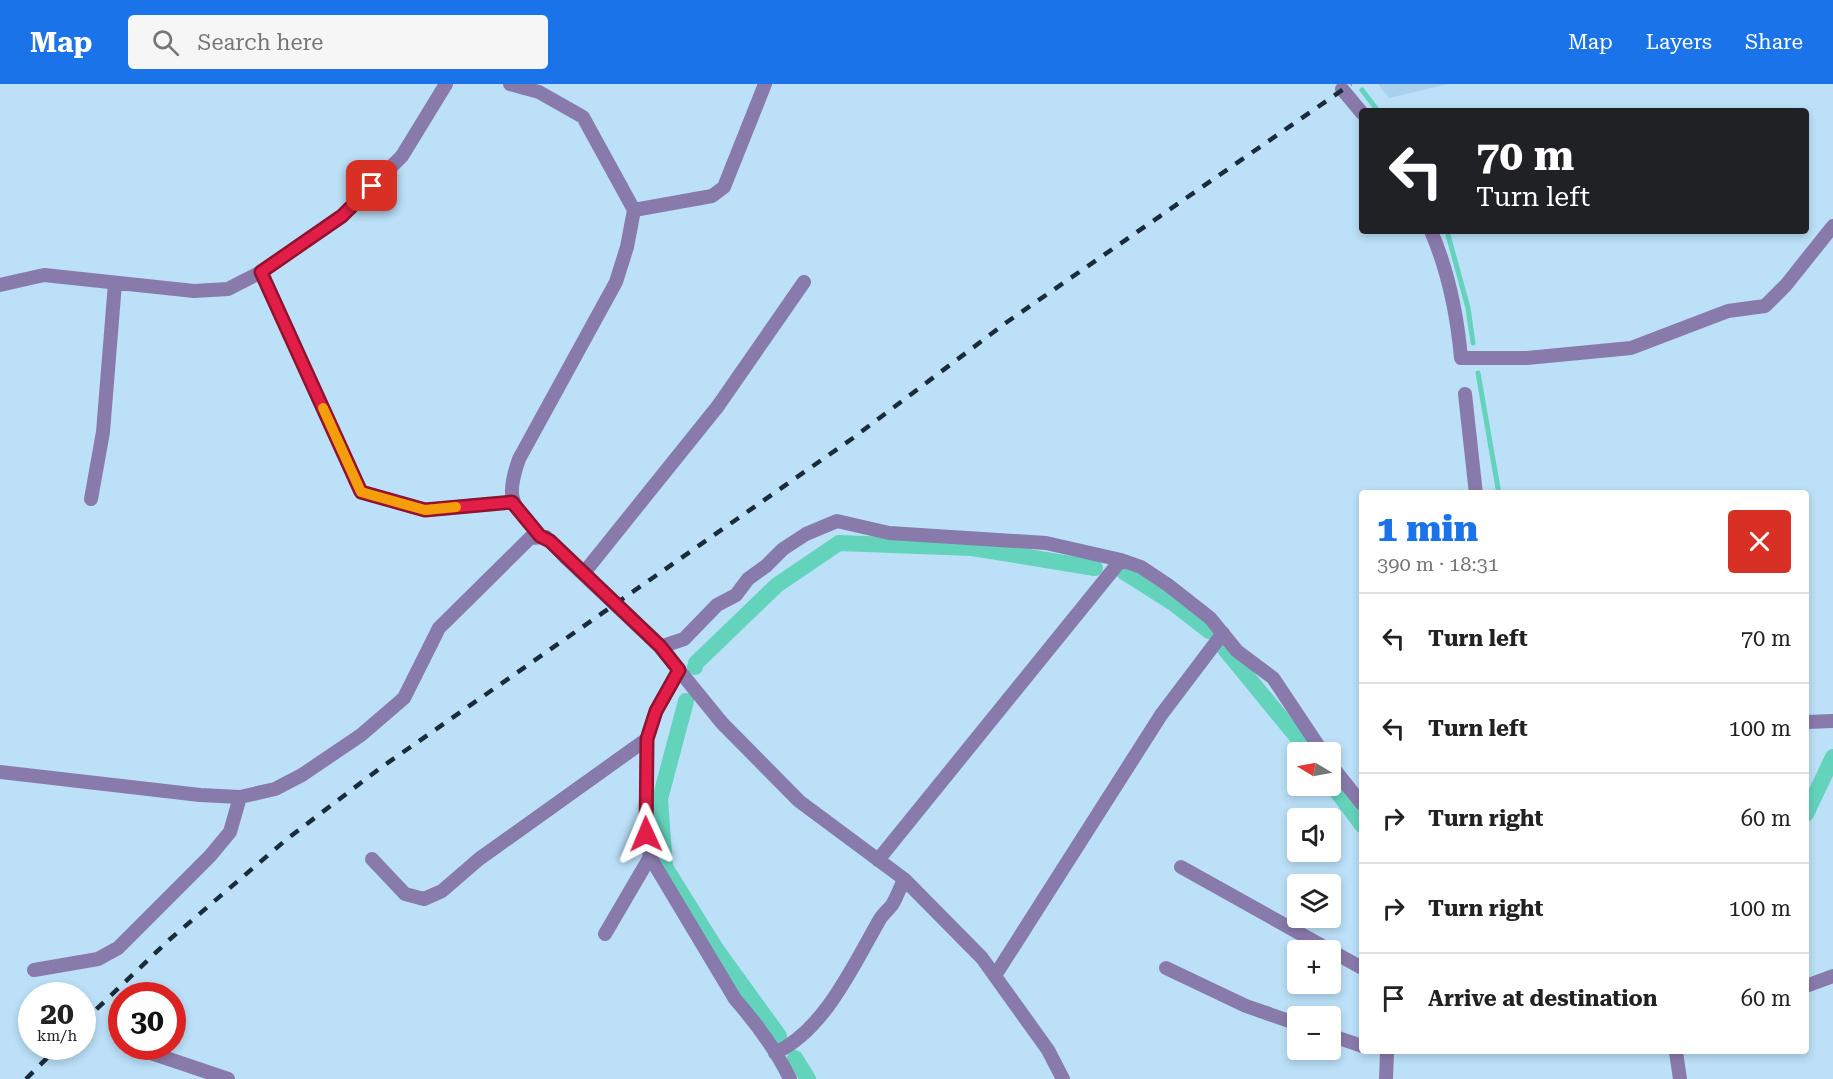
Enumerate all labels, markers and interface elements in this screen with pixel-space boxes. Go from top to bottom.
search box [128,15,548,69]
text: Map [30,26,92,59]
icon: search [149,26,182,59]
text: Search here [197,30,323,55]
text: Map [1568,30,1613,54]
text: Layers [1646,30,1712,54]
text: Share [1745,30,1803,54]
text: 70 m [1476,131,1574,180]
icon: left [1377,132,1455,210]
pin [346,160,397,211]
icon: arrive [355,169,388,202]
text: Turn left [1476,181,1590,213]
text: 1 min [1377,508,1478,550]
button: close [1728,510,1791,573]
text: 390 m · 18:31 [1377,552,1499,576]
icon: left [1377,622,1410,655]
text: Turn left [1428,626,1528,651]
text: 70 m [1741,626,1791,651]
icon: left [1377,712,1410,745]
text: Turn left [1428,716,1528,741]
text: 100 m [1728,716,1791,741]
north arrow [1287,742,1341,796]
map controls [1287,742,1341,1060]
position arrow [614,802,678,866]
icon: right [1377,802,1410,835]
text: Turn right [1428,806,1543,831]
text: 60 m [1741,806,1791,831]
button: sound [1287,808,1341,862]
button: layers [1287,874,1341,928]
icon: right [1377,892,1410,925]
text: Turn right [1428,896,1543,921]
text: 100 m [1728,896,1791,921]
button: + [1287,940,1341,994]
speed limit sign: 30 [108,982,186,1060]
icon: arrive [1377,982,1410,1015]
text: Arrive at destination [1428,986,1657,1011]
text: 60 m [1741,986,1791,1011]
text: 20 [40,996,74,1031]
button: − [1287,1006,1341,1060]
text: km/h [37,1027,77,1045]

